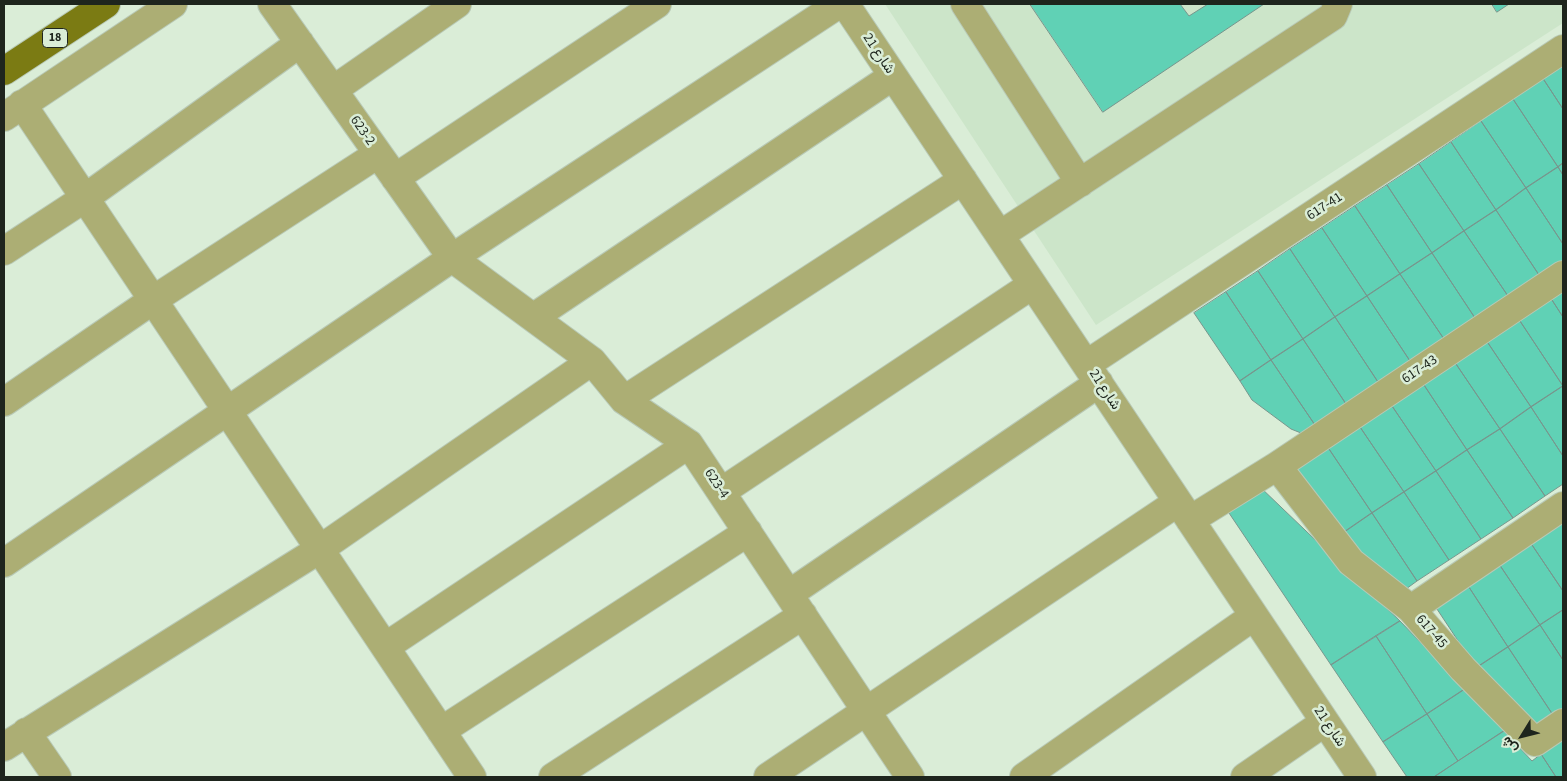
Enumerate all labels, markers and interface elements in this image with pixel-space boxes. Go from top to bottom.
road number: 18 [42,28,68,48]
street label: شارع 21 [858,31,898,77]
street label: 623-2 [346,113,378,149]
street label: 617-41 [1304,189,1346,225]
street label: 617-43 [1399,352,1441,388]
street label: شارع 21 [1085,367,1123,413]
street label: 623-4 [700,466,732,502]
street label: 617-45 [1412,612,1450,652]
street label: شارع 21 [1309,704,1349,750]
north arrow [1497,711,1547,761]
text: ش [1497,732,1523,758]

